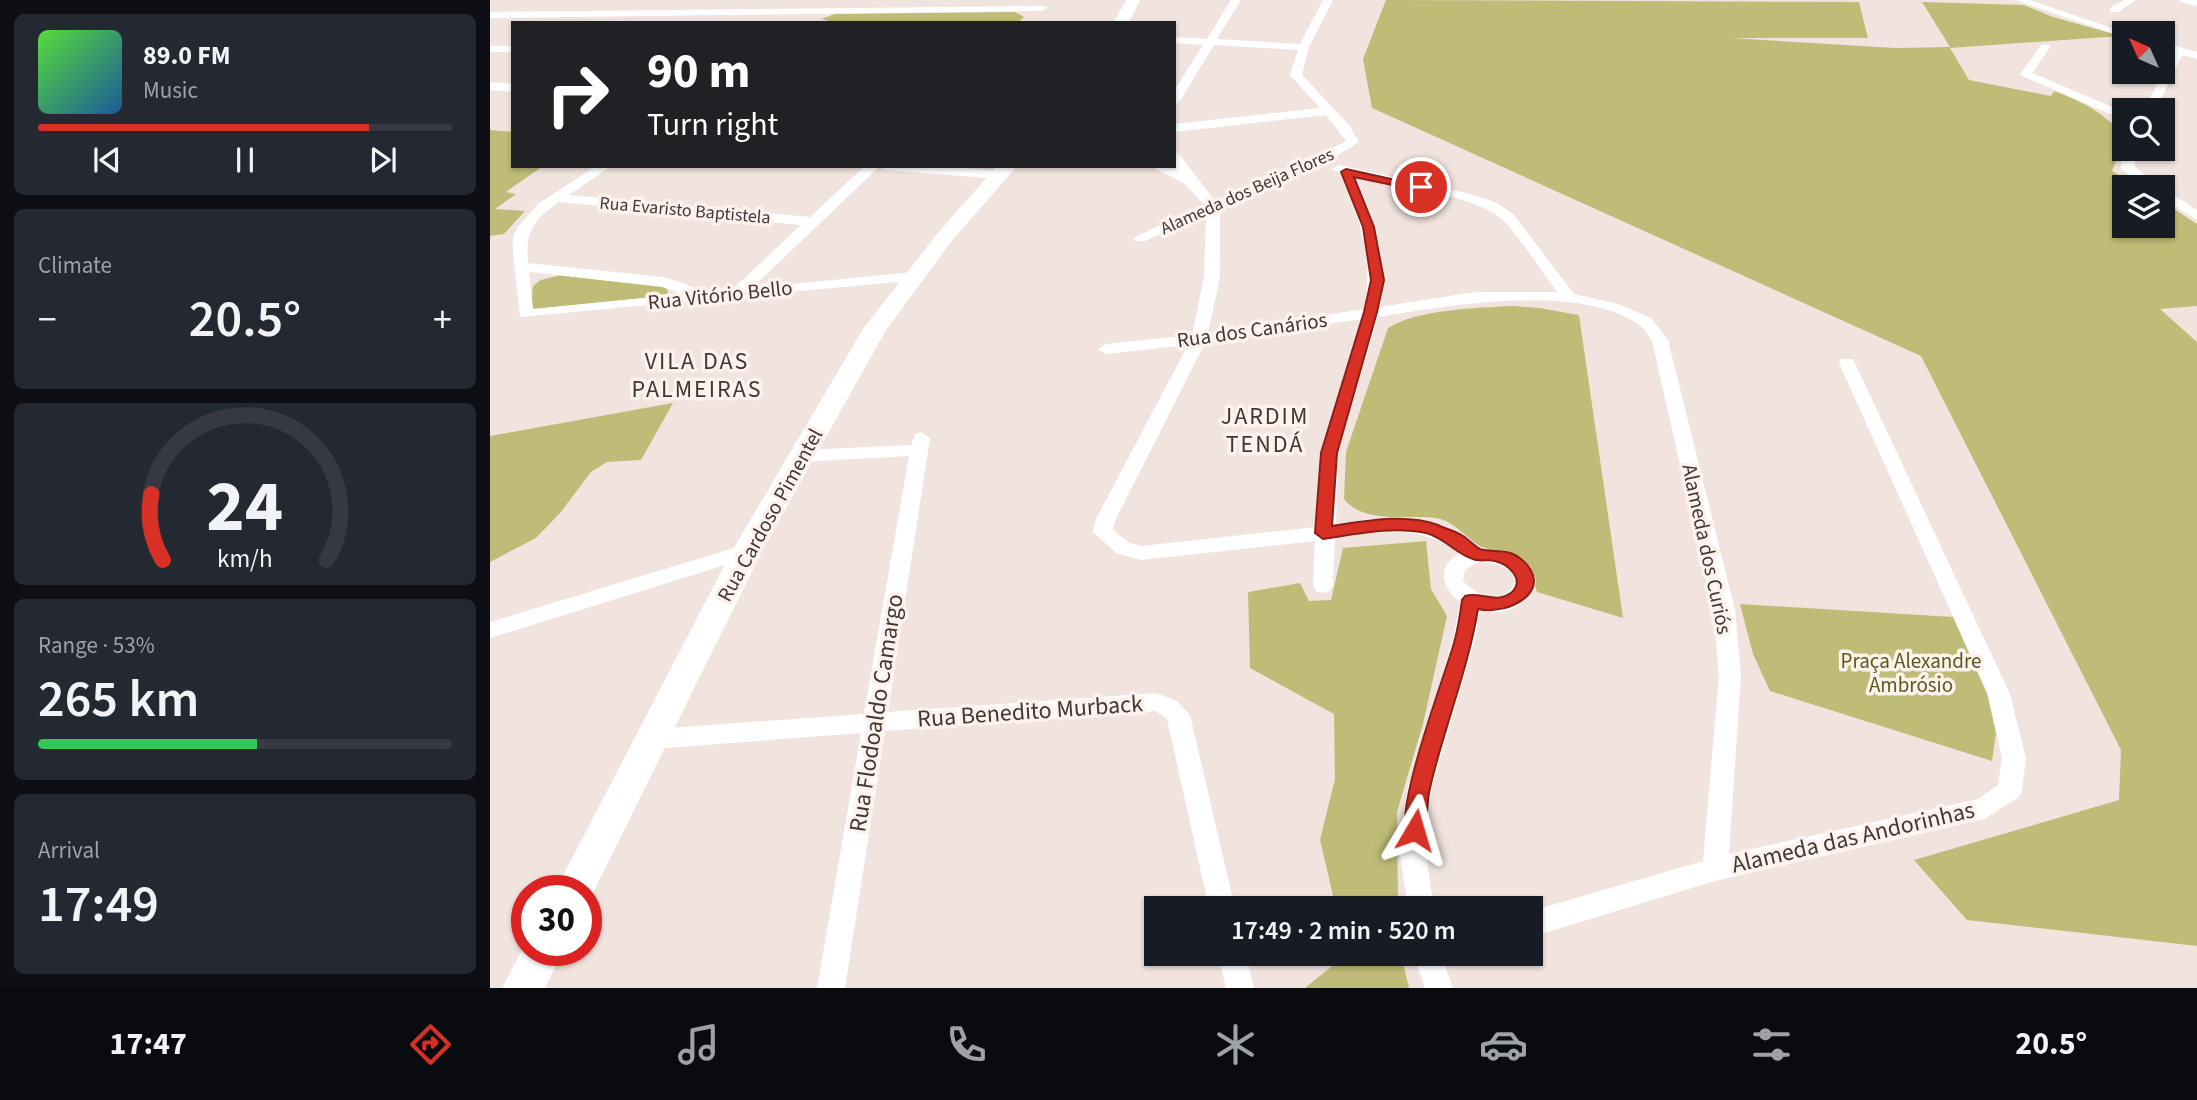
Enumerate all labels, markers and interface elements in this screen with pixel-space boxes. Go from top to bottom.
north arrow [2112,21,2175,84]
map controls [2112,21,2175,238]
text: 89.0 FM [143,37,231,74]
text: 90 m [647,37,751,107]
icon: right [532,49,623,140]
text: Music [143,74,198,107]
button: search [2112,98,2175,161]
text: Turn right [647,102,778,148]
icon: previous [88,141,126,179]
icon: pause [226,141,264,179]
icon: next [364,141,402,179]
street label: Alameda dos Beija Flores [1156,142,1338,241]
pin [1391,157,1451,217]
icon: arrive [1402,168,1440,206]
button: layers [2112,175,2175,238]
street label: Rua Evaristo Baptistela [598,191,772,230]
text: Climate [38,249,112,282]
street label: Rua Vitório Bello [646,272,794,318]
text: 20.5° [189,283,301,357]
text: − [38,293,57,347]
text: + [433,293,452,347]
street label: Rua dos Canários [1175,305,1329,355]
district label: VILA DAS PALMEIRAS [632,344,763,407]
district label: JARDIM TENDÁ [1221,399,1309,462]
street label: Rua Cardoso Pimentel [710,423,830,607]
text: 24 [207,455,283,559]
street label: Alameda dos Curiós [1674,461,1740,637]
text: km/h [217,541,273,577]
street label: Rua Flodoaldo Camargo [840,592,913,835]
text: Range · 53% [38,629,155,662]
park label: Praça Alexandre Ambrósio [1841,646,1981,700]
text: 265 km [38,663,199,737]
street label: Rua Benedito Murback [916,686,1144,737]
street label: Alameda das Andorinhas [1728,792,1978,882]
position arrow [1378,793,1452,867]
text: Arrival [38,834,100,867]
text: 17:49 [38,868,159,942]
speed limit sign: 30 [511,875,602,966]
text: 17:49 · 2 min · 520 m [1231,912,1456,949]
icon: directions [406,1020,455,1069]
icon: music [674,1020,723,1069]
icon: phone [942,1020,991,1069]
icon: climate [1211,1020,1260,1069]
icon: car [1479,1020,1528,1069]
icon: filters [1747,1020,1796,1069]
text: 17:47 [110,1021,187,1067]
text: 20.5° [2015,1021,2087,1067]

